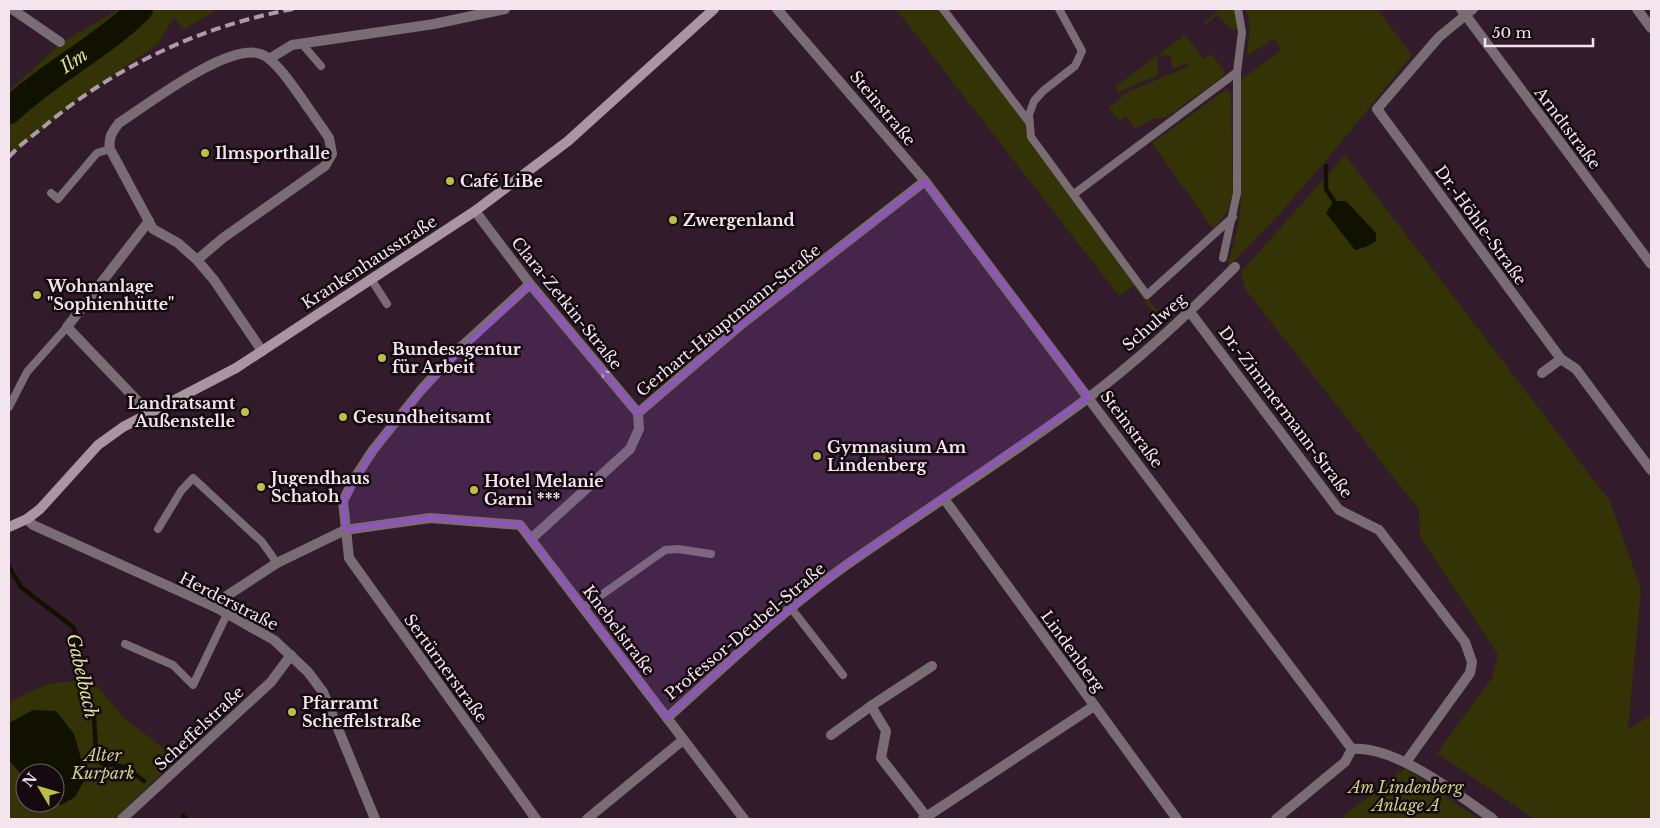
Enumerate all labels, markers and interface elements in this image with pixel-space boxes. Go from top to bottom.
scale bar [1485,15,1592,47]
text: 50 m [1492,23,1532,42]
water label: Ilm [55,44,92,79]
street label: Steinstraße [846,66,920,150]
street label: Arndtstraße [1530,82,1605,173]
place label: Ilmsporthalle [215,143,330,163]
marker: Ilmsporthalle [199,147,211,159]
street label: Dr.-Höhle-Straße [1431,161,1531,289]
place label: Café LiBe [460,171,543,191]
marker: Café LiBe [444,175,456,187]
place label: Zwergenland [683,210,795,230]
street label: Krankenhausstraße [298,211,440,313]
marker: Zwergenland [667,214,679,226]
street label: Clara-Zetkin-Straße [507,233,627,373]
street label: Gerhart-Hauptmann-Straße [632,239,824,401]
place label: Wohnanlage "Sophienhütte" [46,276,174,314]
marker: Wohnanlage "Sophienhütte" [31,289,43,301]
street label: Schulweg [1118,289,1190,355]
street label: Dr.-Zimmermann-Straße [1215,322,1357,502]
place label: Bundesagentur für Arbeit [392,339,521,377]
marker: Bundesagentur für Arbeit [376,352,388,364]
one-way arrow [601,369,612,382]
street label: Steinstraße [1096,386,1168,472]
place label: Landratsamt Außenstelle [127,393,236,431]
marker: Landratsamt Außenstelle [239,406,251,418]
place label: Gesundheitsamt [353,407,492,427]
marker: Gesundheitsamt [337,411,349,423]
place label: Gymnasium Am Lindenberg [827,437,967,475]
marker: Gymnasium Am Lindenberg [811,450,823,462]
place label: Jugendhaus Schatoh [268,468,370,506]
place label: Hotel Melanie Garni *** [484,471,604,509]
marker: Jugendhaus Schatoh [255,481,267,493]
marker: Hotel Melanie Garni *** [468,484,480,496]
street label: Professor-Deubel-Straße [661,558,829,704]
street label: Herderstraße [176,567,282,635]
street label: Knebelstraße [579,581,659,679]
street label: Lindenberg [1037,606,1110,696]
street label: Sertürnerstraße [400,610,492,726]
water label: Gabelbach [62,631,102,721]
street label: Scheffelstraße [150,682,248,774]
place label: Pfarramt Scheffelstraße [302,693,421,731]
marker: Pfarramt Scheffelstraße [286,706,298,718]
park label: Alter Kurpark [70,745,135,783]
north arrow [15,763,65,813]
text: N [19,769,41,791]
park label: Am Lindenberg Anlage A [1347,777,1465,815]

